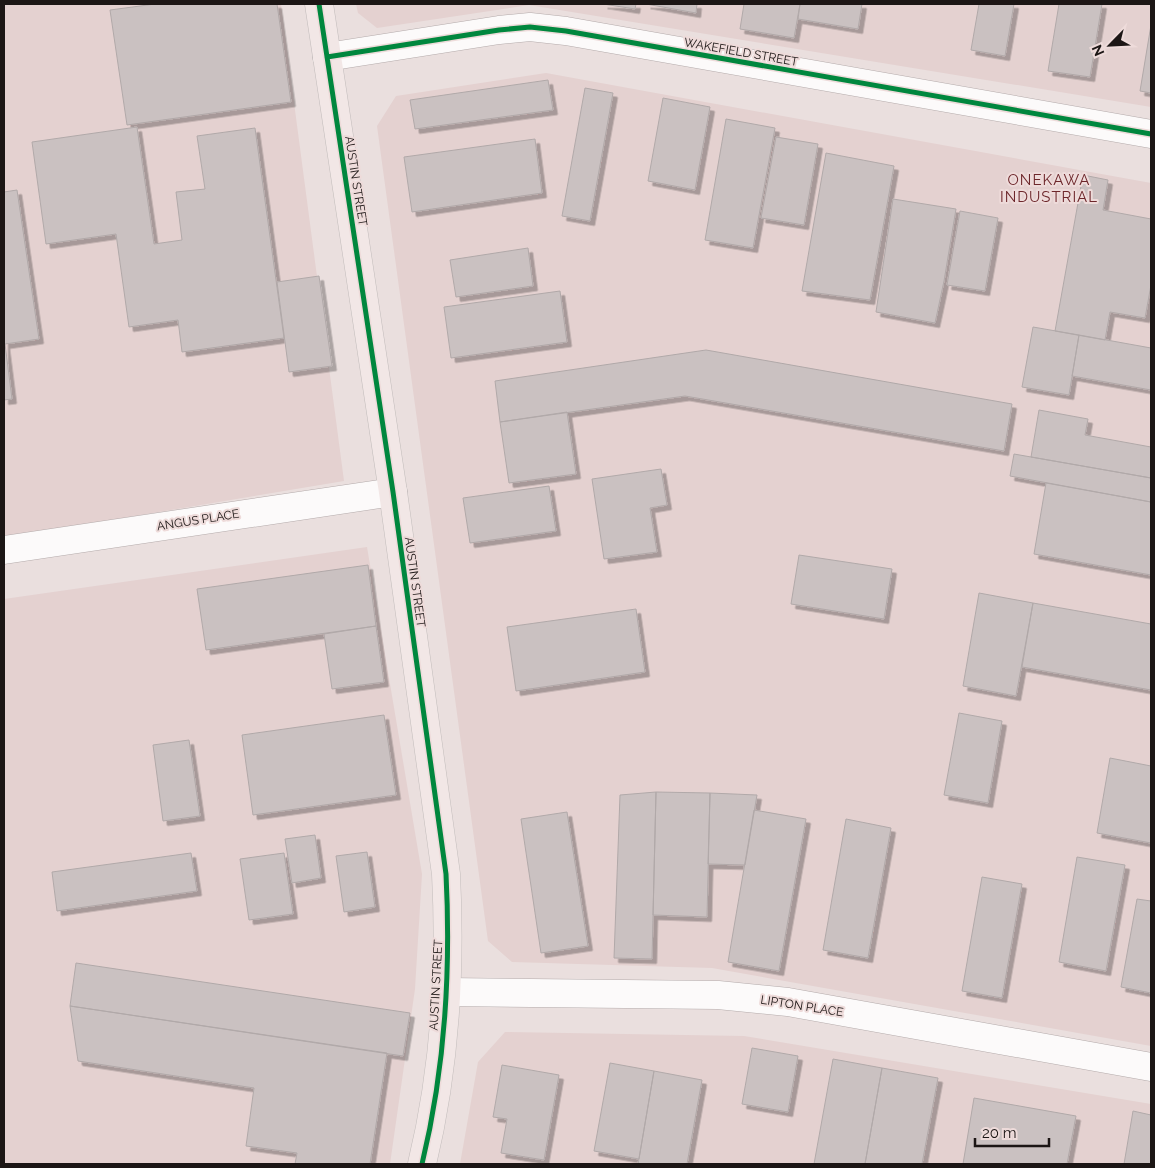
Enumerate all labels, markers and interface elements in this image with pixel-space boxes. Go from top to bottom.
north arrow [1085,20,1135,70]
street label: WAKEFIELD STREET [683,35,800,69]
text: N [1089,42,1108,58]
street label: AUSTIN STREET [342,135,370,228]
district label: ONEKAWA INDUSTRIAL [1000,171,1098,206]
street label: ANGUS PLACE [156,507,240,533]
street label: AUSTIN STREET [402,536,428,629]
street label: AUSTIN STREET [427,938,445,1031]
street label: LIPTON PLACE [760,993,844,1019]
scale bar [975,1116,1049,1148]
text: 20 m [982,1124,1017,1142]

